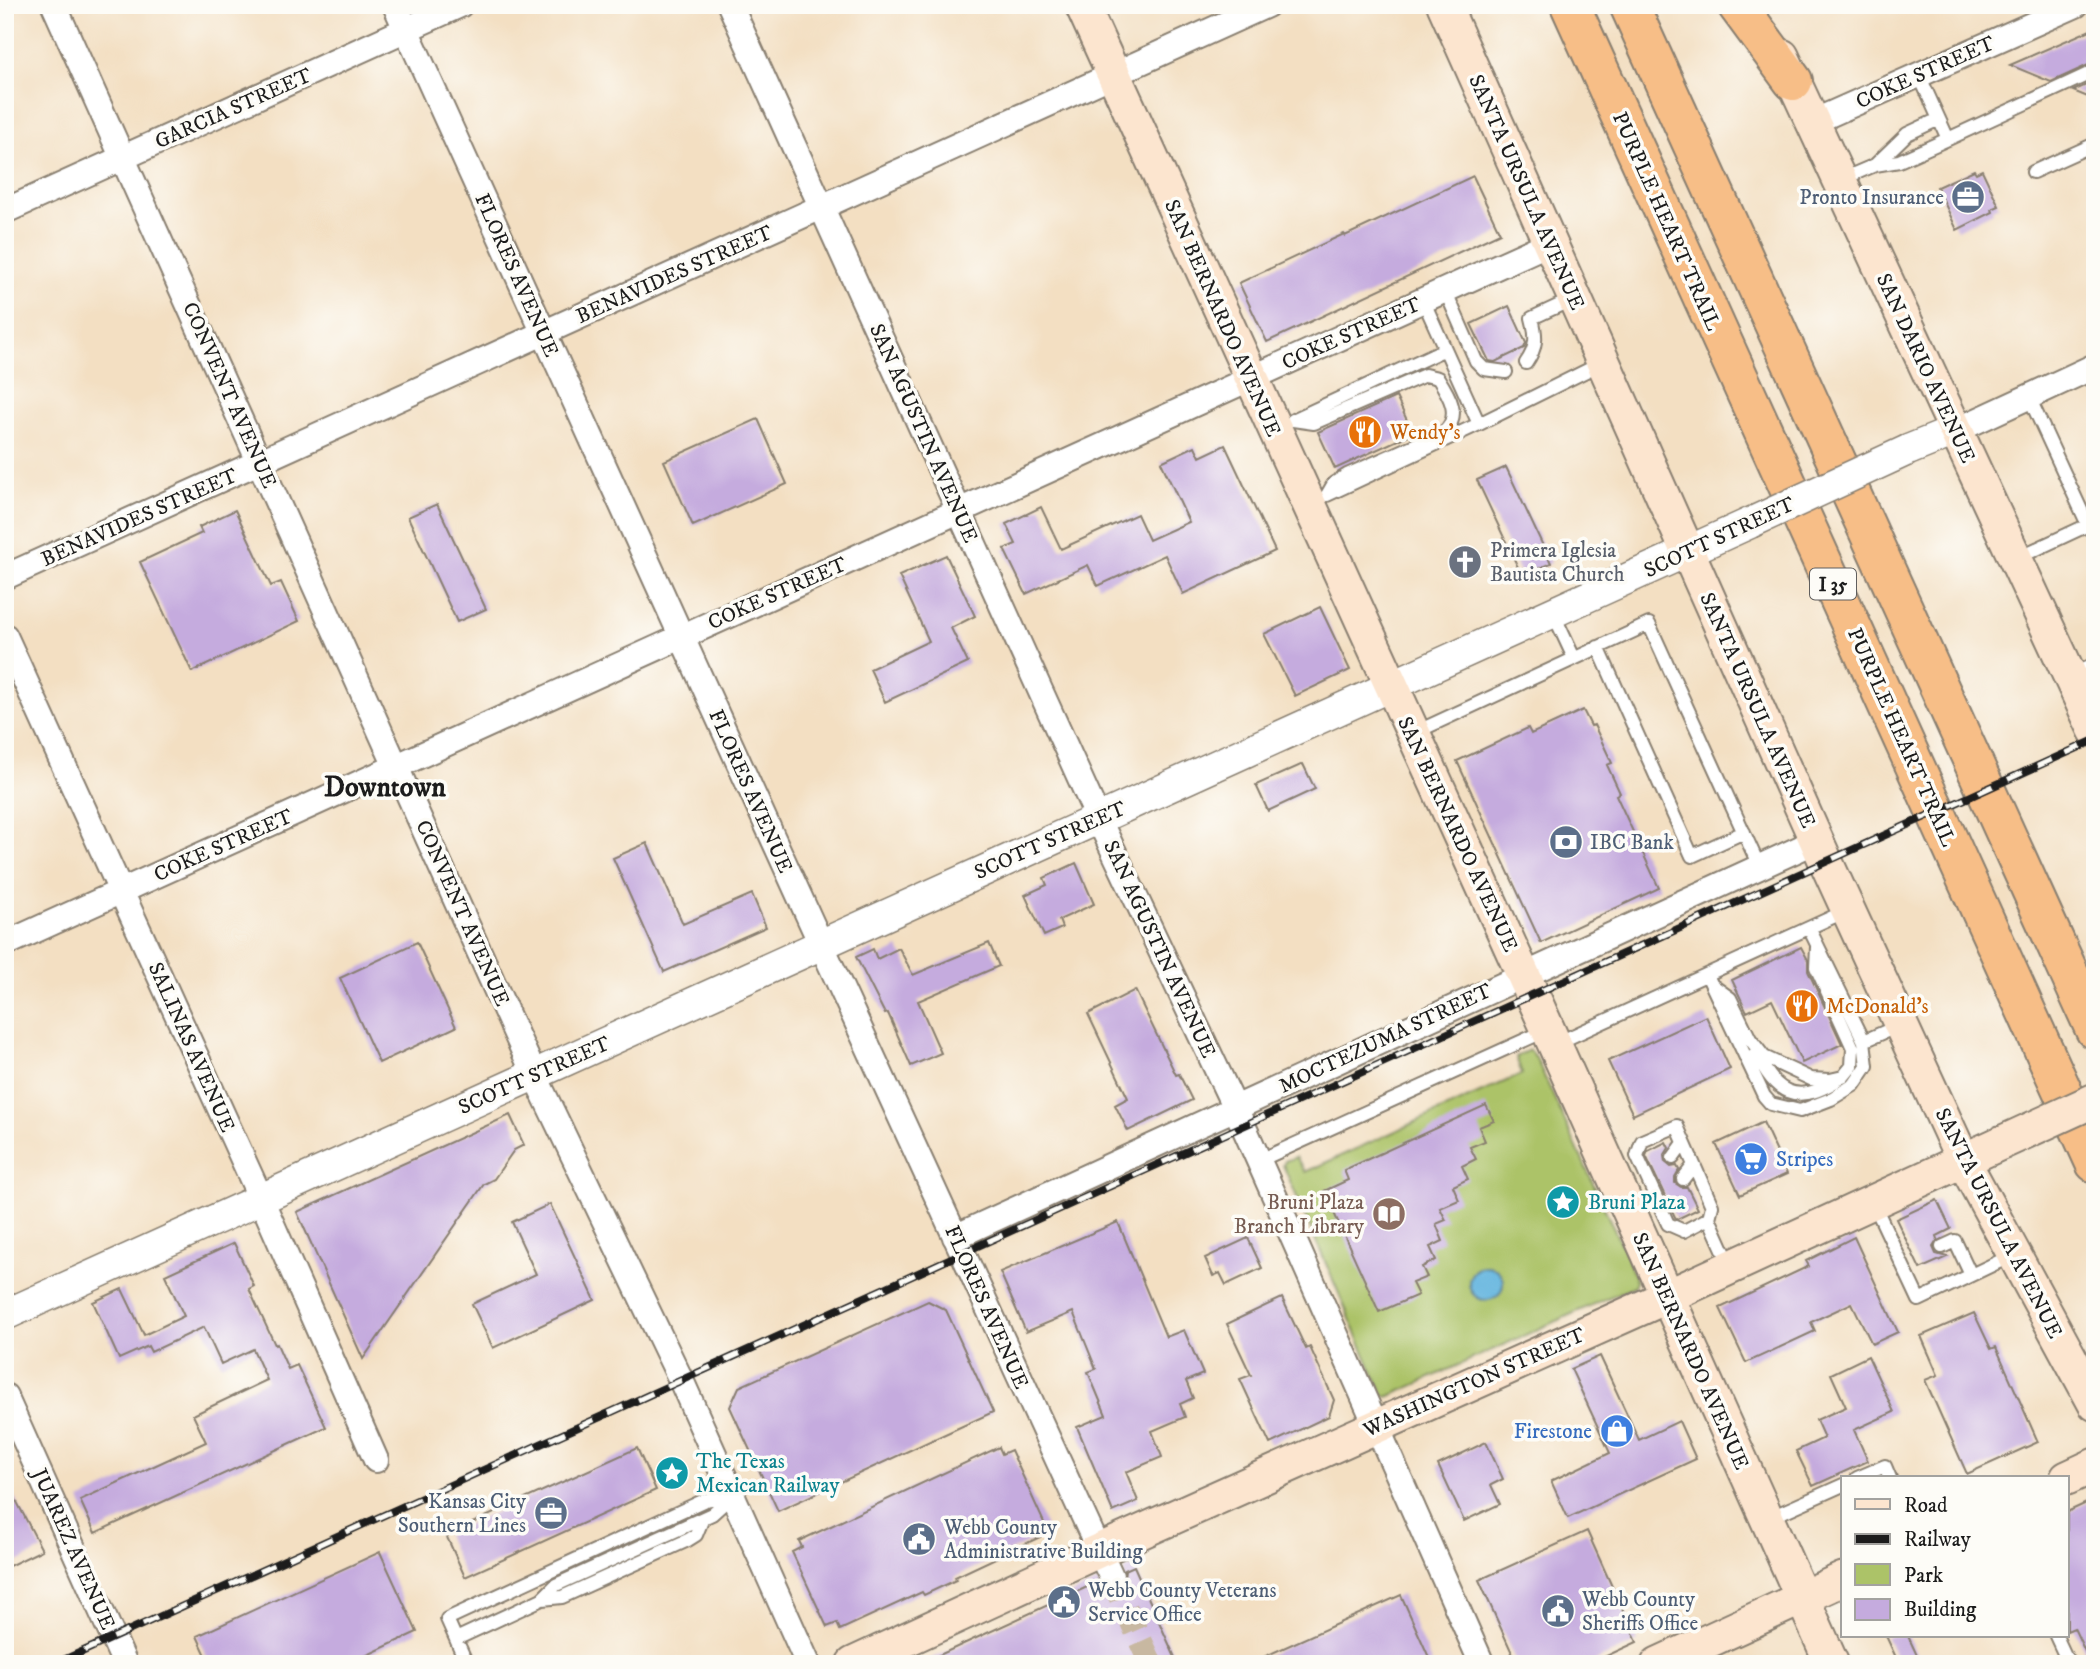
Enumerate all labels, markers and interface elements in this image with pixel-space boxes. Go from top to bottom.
street label: COKE STREET [1852,31,1999,115]
street label: GARCIA STREET [151,63,316,155]
street label: SANTA URSULA AVENUE [1462,71,1590,314]
street label: PURPLE HEART TRAIL [1606,108,1726,335]
office icon: Pronto Insurance [1949,178,1987,216]
place label: Pronto Insurance [1799,185,1944,211]
street label: FLORES AVENUE [468,190,564,361]
street label: SAN BERNARDO AVENUE [1158,196,1286,441]
street label: BENAVIDES STREET [572,220,777,330]
street label: SAN DARIO AVENUE [1870,270,1980,467]
street label: COKE STREET [1278,292,1425,376]
street label: CONVENT AVENUE [176,298,282,493]
street label: SAN AGUSTIN AVENUE [863,320,983,547]
restaurant icon: Wendy's [1346,413,1384,451]
place label: Wendy's [1389,420,1461,446]
street label: BENAVIDES STREET [37,463,242,573]
street label: SCOTT STREET [1640,492,1799,584]
place label: Primera Iglesia Bautista Church [1490,538,1624,588]
church icon: Primera Iglesia Bautista Church [1446,543,1484,581]
street label: COKE STREET [704,552,851,636]
road number: I 35 [1810,568,1856,600]
street label: SANTA URSULA AVENUE [1693,589,1821,832]
street label: PURPLE HEART TRAIL [1841,624,1961,851]
street label: FLORES AVENUE [702,706,798,877]
street label: SAN BERNARDO AVENUE [1391,713,1523,956]
district label: Downtown [324,770,446,805]
street label: SCOTT STREET [971,796,1130,886]
street label: COKE STREET [150,804,297,888]
street label: CONVENT AVENUE [409,816,515,1011]
bank icon: IBC Bank [1547,823,1585,861]
place label: IBC Bank [1590,830,1675,856]
street label: SAN AGUSTIN AVENUE [1097,837,1221,1062]
street label: SALINAS AVENUE [142,958,240,1136]
street label: MOCTEZUMA STREET [1275,978,1496,1100]
restaurant icon: McDonald's [1783,987,1821,1025]
place label: McDonald's [1826,994,1929,1020]
street label: SCOTT STREET [455,1031,614,1121]
street label: SANTA URSULA AVENUE [1929,1104,2068,1343]
supermarket icon: Stripes [1732,1140,1770,1178]
place label: Stripes [1776,1147,1833,1173]
place icon: Bruni Plaza [1544,1183,1582,1221]
place label: Bruni Plaza Branch Library [1234,1190,1365,1240]
place label: Bruni Plaza [1588,1190,1685,1216]
library icon: Bruni Plaza Branch Library [1370,1195,1408,1233]
street label: FLORES AVENUE [938,1222,1034,1393]
street label: SAN BERNARDO AVENUE [1626,1229,1754,1474]
street label: WASHINGTON STREET [1359,1322,1589,1444]
shop icon: Firestone [1598,1412,1636,1450]
place label: Firestone [1514,1419,1592,1445]
place label: The Texas Mexican Railway [696,1449,840,1499]
place icon: The Texas Mexican Railway [653,1454,691,1492]
street label: JUAREZ AVENUE [25,1463,120,1634]
legend [1841,1476,2068,1638]
place label: Kansas City Southern Lines [398,1489,527,1539]
text: Road [1904,1493,1948,1519]
office icon: Kansas City Southern Lines [532,1494,570,1532]
place label: Webb County Administrative Building [943,1515,1143,1565]
public building icon: Webb County Administrative Building [900,1520,938,1558]
text: Railway [1904,1527,1972,1553]
text: Park [1904,1563,1944,1589]
place label: Webb County Veterans Service Office [1087,1578,1277,1628]
public building icon: Webb County Veterans Service Office [1045,1583,1083,1621]
place label: Webb County Sheriffs Office [1581,1587,1698,1637]
public building icon: Webb County Sheriffs Office [1539,1592,1577,1630]
text: Building [1904,1597,1977,1623]

